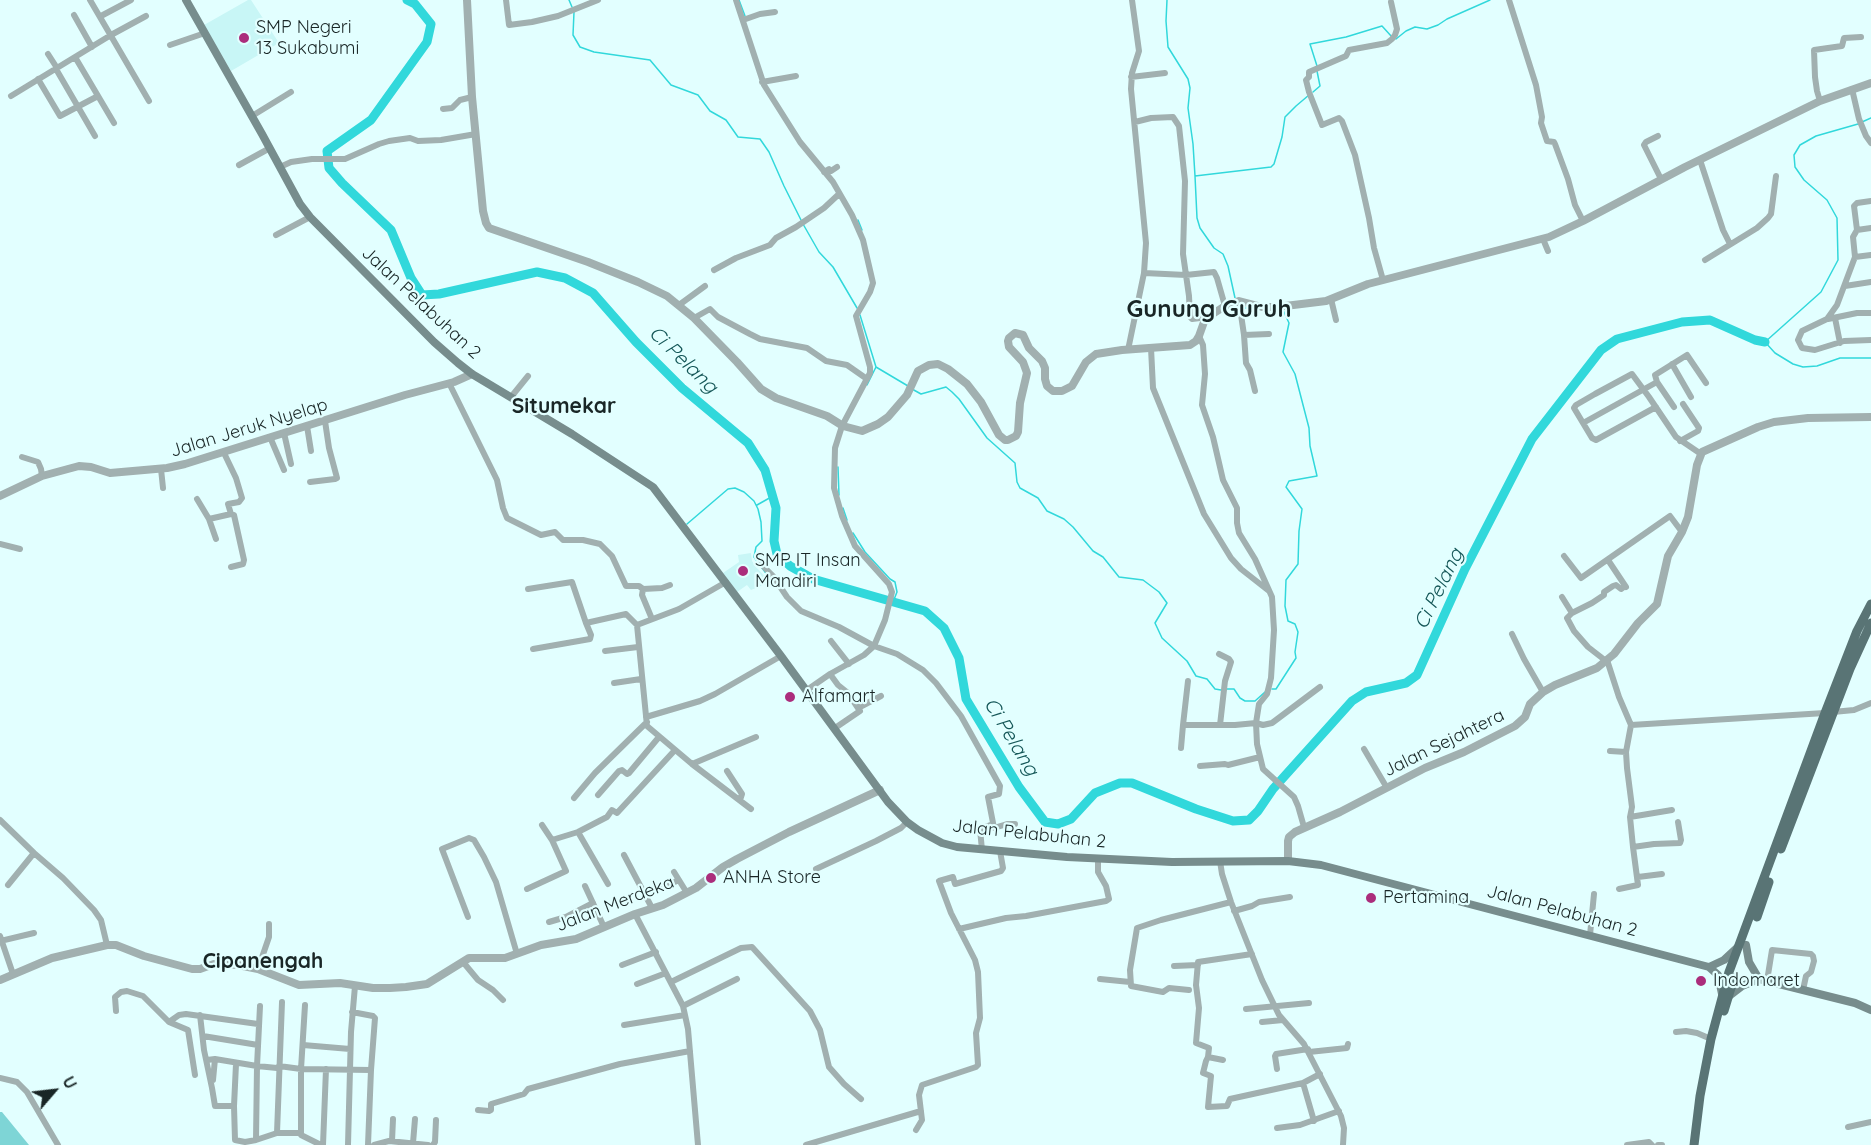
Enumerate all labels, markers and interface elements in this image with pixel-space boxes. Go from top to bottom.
place label: SMP Negeri 13 Sukabumi [256,17,359,60]
marker: SMP Negeri 13 Sukabumi [237,31,251,45]
street label: Jalan Pelabuhan 2 [357,242,485,364]
district label: Gunung Guruh [1127,296,1291,324]
water label: Ci Pelang [644,321,722,399]
street label: Jalan Jeruk Nyelap [168,394,330,462]
district label: Situmekar [512,394,616,420]
water label: Ci Pelang [1409,545,1469,633]
place label: SMP IT Insan Mandiri [755,550,861,592]
marker: SMP IT Insan Mandiri [736,564,750,578]
place label: Alfamart [802,686,876,708]
marker: Alfamart [783,690,797,704]
water label: Ci Pelang [978,694,1044,780]
street label: Jalan Sejahtera [1380,704,1508,782]
street label: Jalan Pelabuhan 2 [951,815,1107,853]
place label: ANHA Store [723,867,821,889]
marker: ANHA Store [704,871,718,885]
street label: Jalan Merdeka [553,872,677,936]
street label: Jalan Pelabuhan 2 [1484,881,1640,941]
place label: Pertamina [1383,887,1469,909]
marker: Pertamina [1364,891,1378,905]
district label: Cipanengah [203,949,323,975]
place label: Indomaret [1713,970,1800,992]
marker: Indomaret [1694,974,1708,988]
north arrow [24,1061,84,1121]
text: U [58,1073,81,1092]

